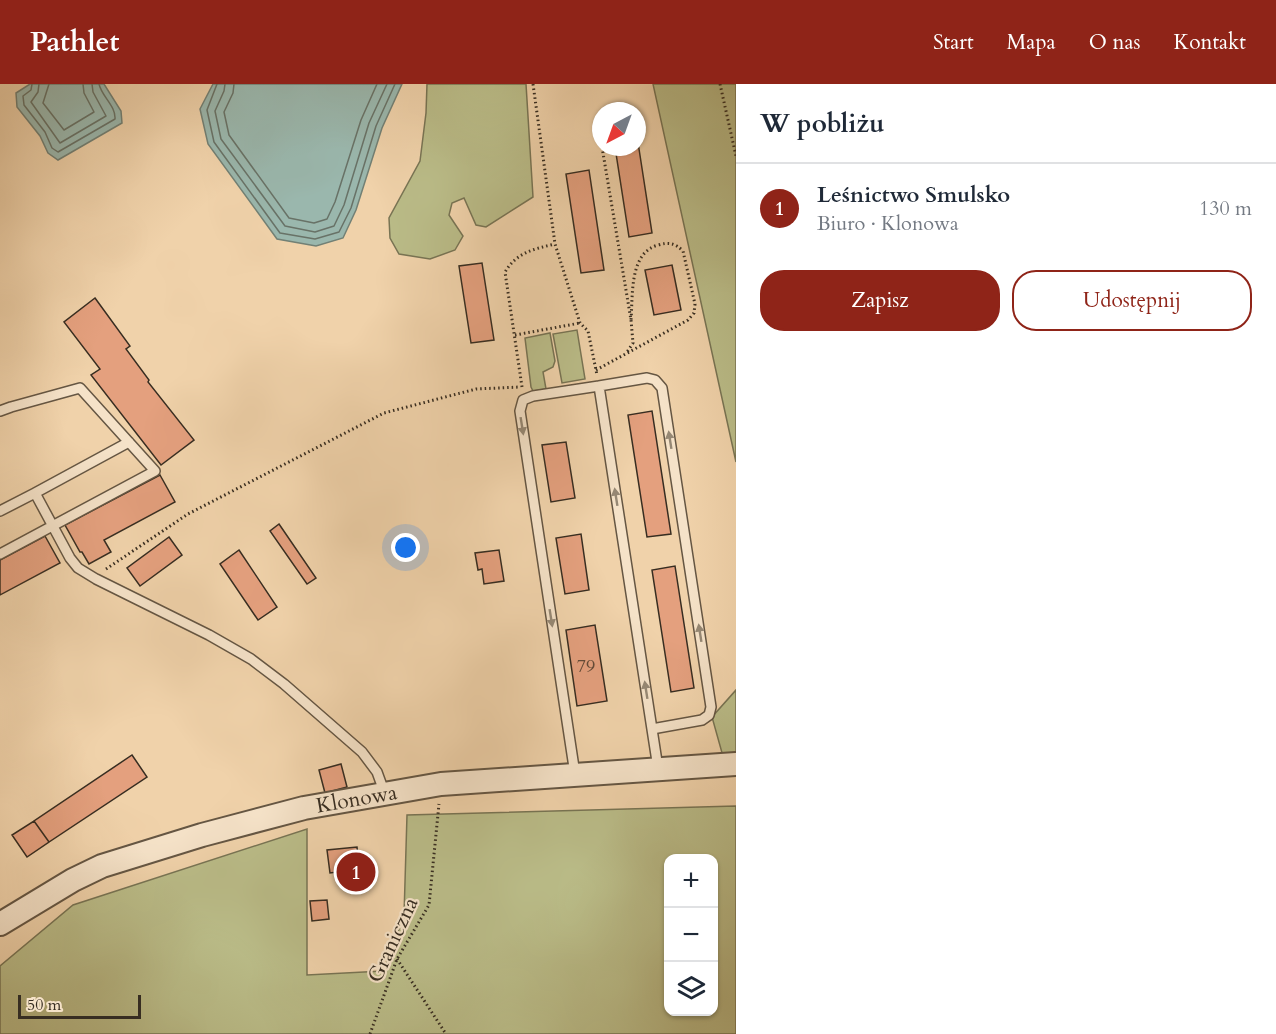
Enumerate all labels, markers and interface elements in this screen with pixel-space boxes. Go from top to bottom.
text: Pathlet [30,23,119,61]
text: Start [933,28,974,57]
text: Mapa [1007,28,1056,57]
text: O nas [1089,28,1141,57]
text: Kontakt [1174,28,1246,57]
north arrow [592,102,646,156]
text: W pobliżu [760,106,885,141]
text: Leśnictwo Smulsko [817,180,1010,210]
text: 1 [774,195,785,222]
text: 130 m [1199,195,1252,222]
text: Biuro · Klonowa [817,210,959,237]
button: Zapisz [760,270,1000,331]
button: Udostępnij [1012,270,1252,331]
one-way arrow [518,416,527,435]
one-way arrow [665,431,674,450]
one-way arrow [612,487,621,506]
your location [391,533,420,562]
one-way arrow [547,609,556,628]
one-way arrow [695,623,704,642]
house number: 79 [577,654,595,679]
one-way arrow [641,680,650,699]
street label: Klonowa [314,777,399,820]
pin: 1 [336,850,376,894]
map controls [664,854,718,1016]
button: + [664,854,718,908]
street label: Graniczna [361,893,425,987]
button: − [664,908,718,962]
button: layers [664,962,718,1016]
scale bar [18,992,141,1020]
text: 50 m [27,994,61,1016]

